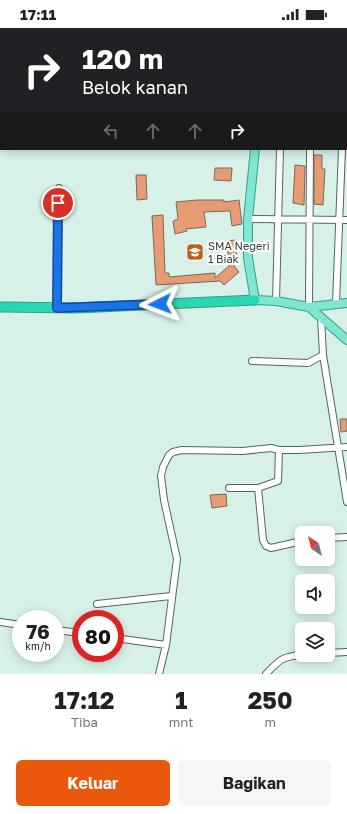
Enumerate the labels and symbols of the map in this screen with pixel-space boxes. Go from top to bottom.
pin [41,186,75,220]
place label: SMA Negeri 1 Biak [208,239,270,265]
school or university icon: SMA Negeri 1 Biak [185,242,205,262]
position arrow [139,283,181,325]
north arrow [295,526,335,566]
speed limit sign: 80 [72,610,124,662]

